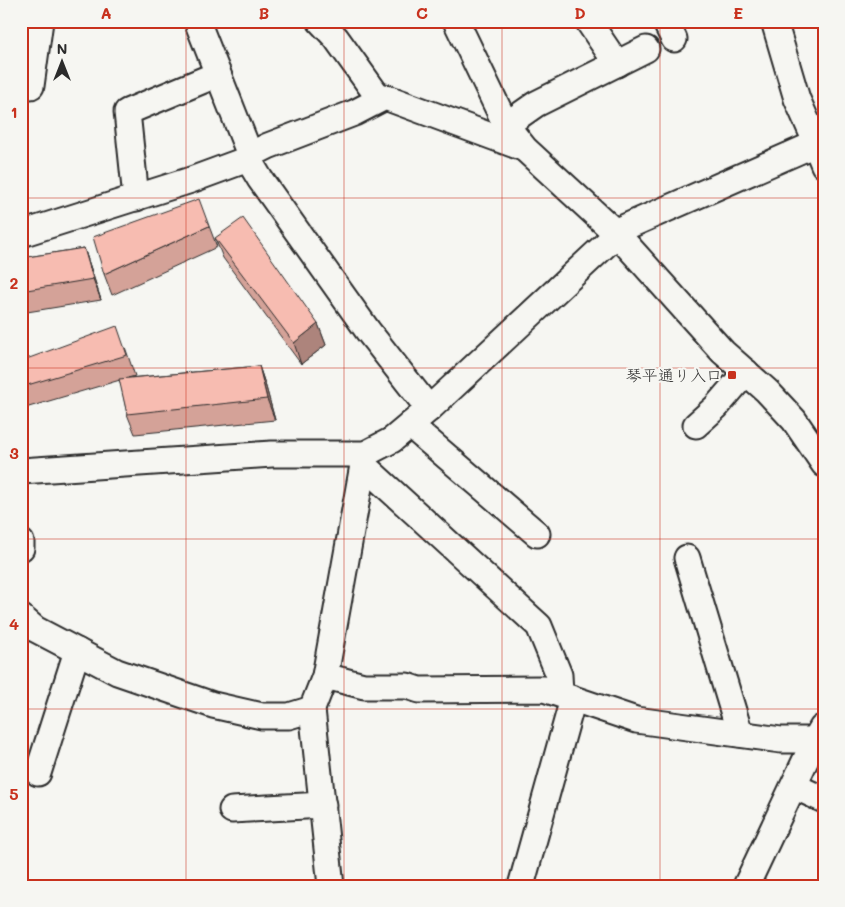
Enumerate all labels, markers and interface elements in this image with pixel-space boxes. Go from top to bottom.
text: A [100,2,112,23]
text: B [259,2,269,23]
text: C [416,2,428,23]
text: D [574,2,586,23]
text: E [733,2,743,23]
north arrow [38,38,88,88]
text: N [57,39,67,58]
text: 1 [10,101,18,122]
text: 2 [10,272,19,293]
place label: 琴平通り入口 [626,364,722,385]
marker: 琴平通り入口 [726,369,738,381]
text: 3 [9,442,19,463]
text: 4 [9,613,19,634]
text: 5 [9,783,19,804]

